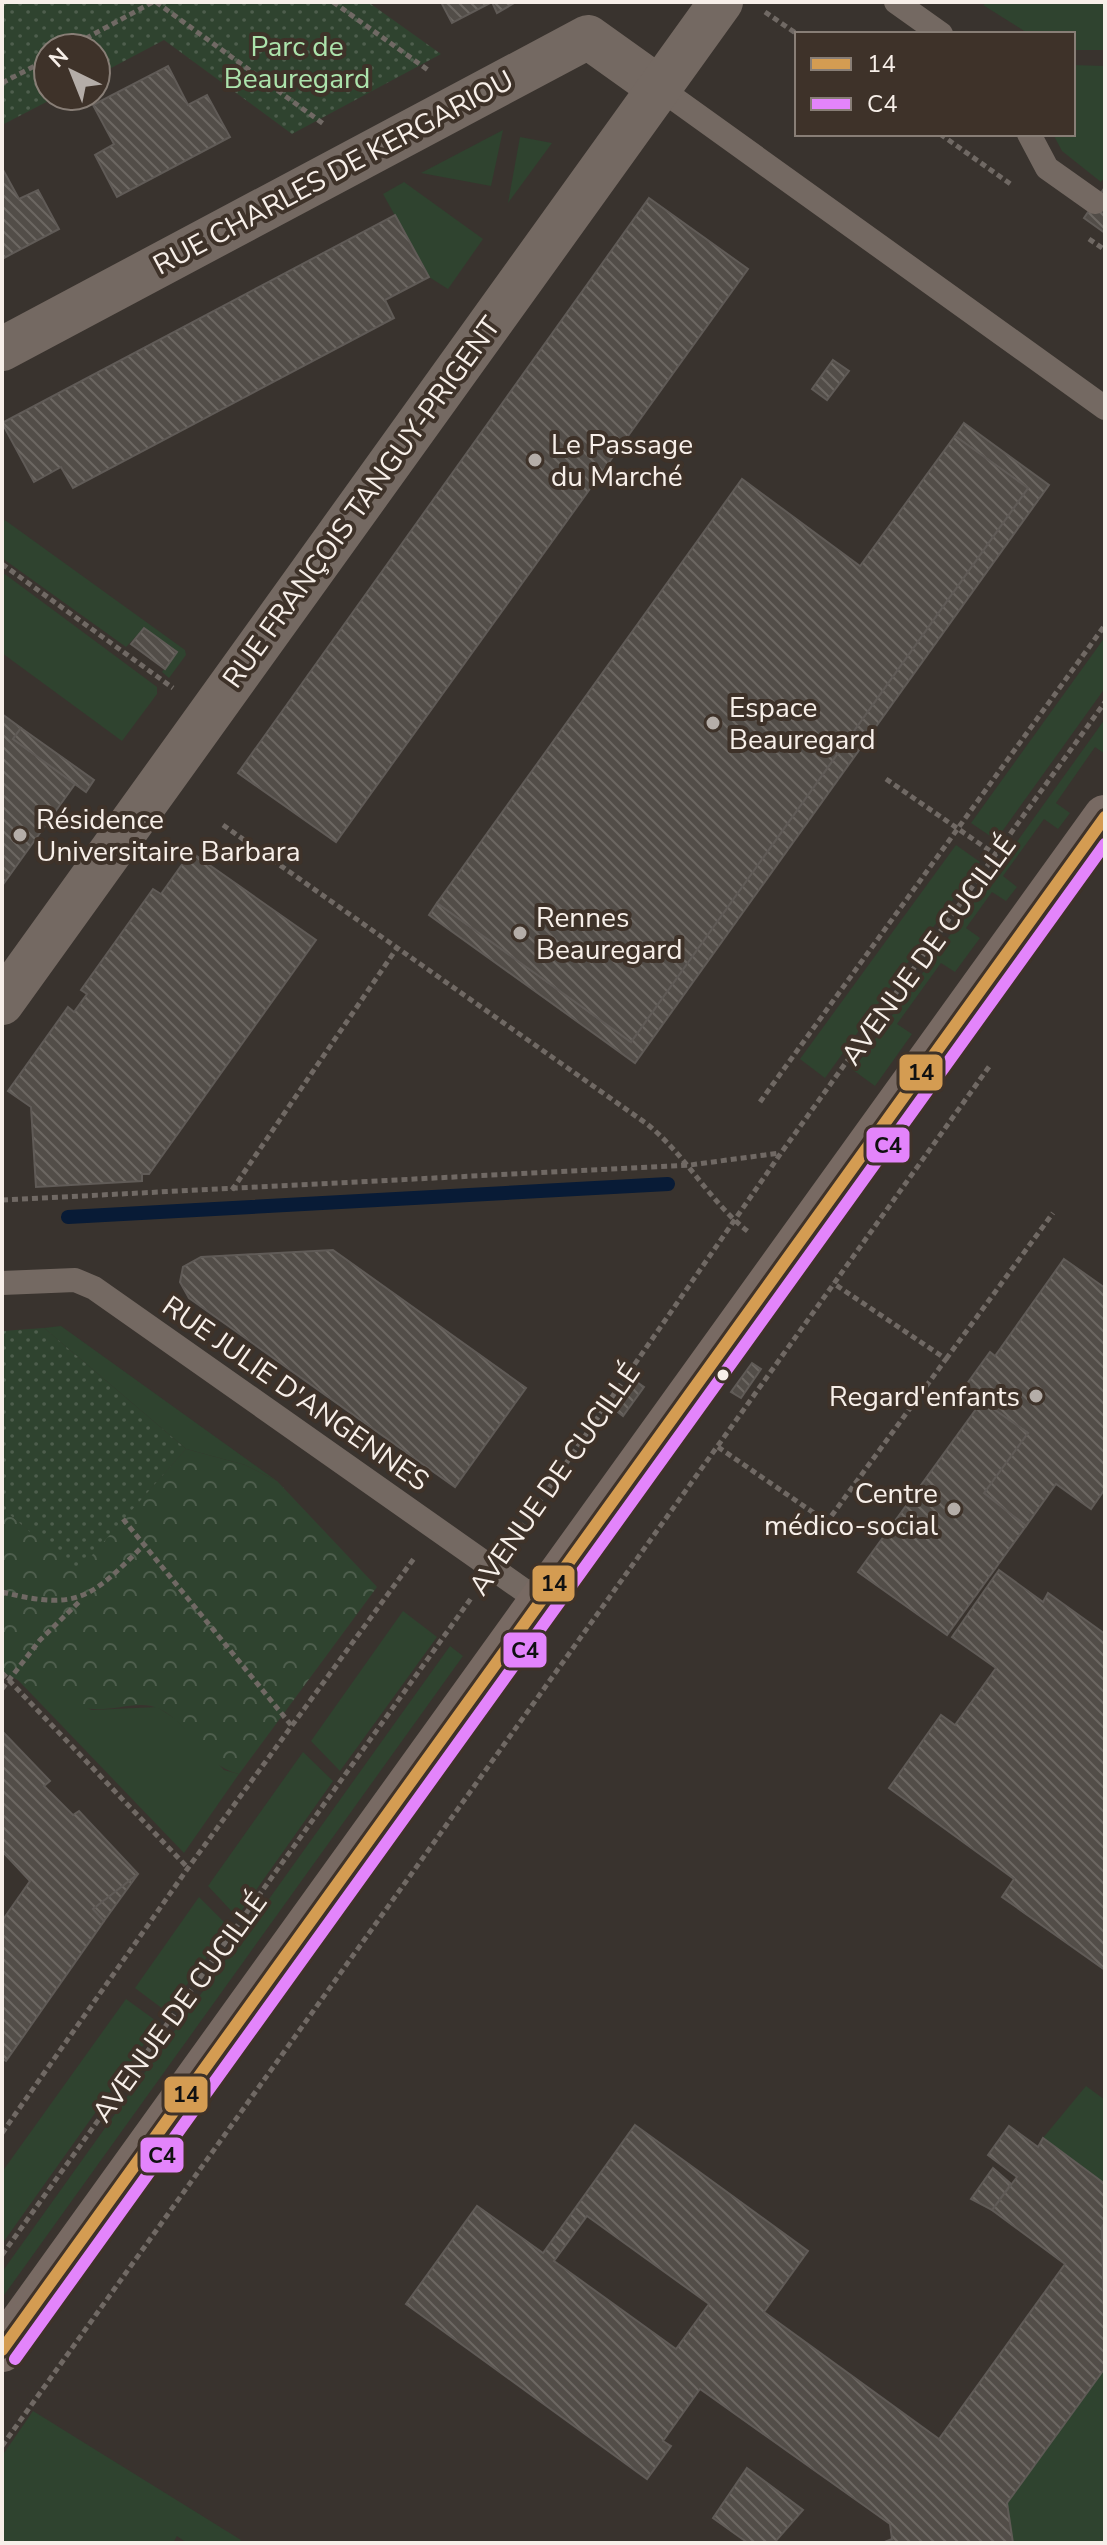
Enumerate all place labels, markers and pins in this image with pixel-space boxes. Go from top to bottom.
place label: Le Passage du Marché [551,426,693,496]
marker: Le Passage du Marché [526,451,544,469]
place label: Espace Beauregard [729,689,876,759]
marker: Espace Beauregard [704,714,722,732]
place label: Résidence Universitaire Barbara [36,801,301,871]
marker: Résidence Universitaire Barbara [11,826,29,844]
place label: Rennes Beauregard [536,899,683,969]
marker: Rennes Beauregard [511,924,529,942]
unlabelled marker [715,1367,731,1383]
place label: Regard'enfants [829,1378,1020,1416]
marker: Regard'enfants [1027,1387,1045,1405]
place label: Centre médico-social [764,1475,939,1545]
marker: Centre médico-social [945,1500,963,1518]

